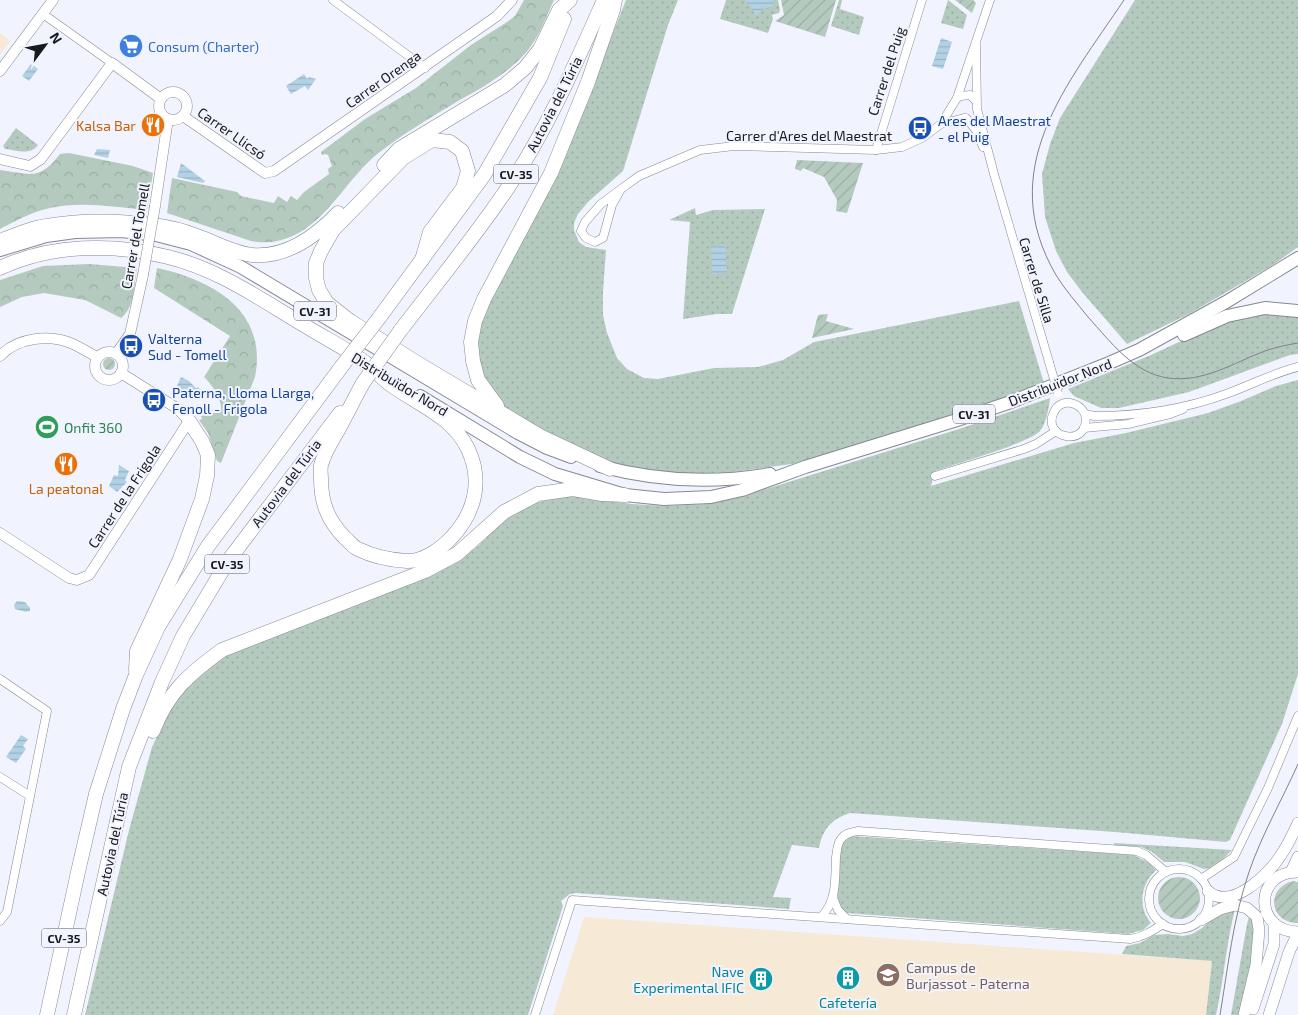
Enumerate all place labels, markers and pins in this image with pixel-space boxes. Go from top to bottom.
supermarket icon: Consum (Charter) [118,33,144,59]
place label: Consum (Charter) [148,38,259,55]
restaurant icon: Kalsa Bar [140,112,166,138]
place label: Ares del Maestrat - el Puig [938,112,1051,145]
bus stop icon: Ares del Maestrat - el Puig [907,115,933,141]
place label: Kalsa Bar [76,117,136,134]
place label: Valterna Sud - Tomell [148,330,228,363]
bus stop icon: Valterna Sud - Tomell [118,333,144,359]
place label: Paterna, Lloma Llarga, Fenoll - Frigola [172,384,314,417]
bus stop icon: Paterna, Lloma Llarga, Fenoll - Frigola [141,387,167,413]
sports icon: Onfit 360 [34,414,60,440]
place label: Onfit 360 [64,419,123,436]
restaurant icon: La peatonal [53,451,79,477]
place label: La peatonal [29,480,104,497]
place label: Campus de Burjassot - Paterna [906,959,1030,992]
school or university icon: Campus de Burjassot - Paterna [875,962,901,988]
place label: Nave Experimental IFIC [633,963,744,996]
building icon: Cafetería [835,965,861,991]
building icon: Nave Experimental IFIC [748,966,774,992]
place label: Cafetería [819,994,877,1011]

